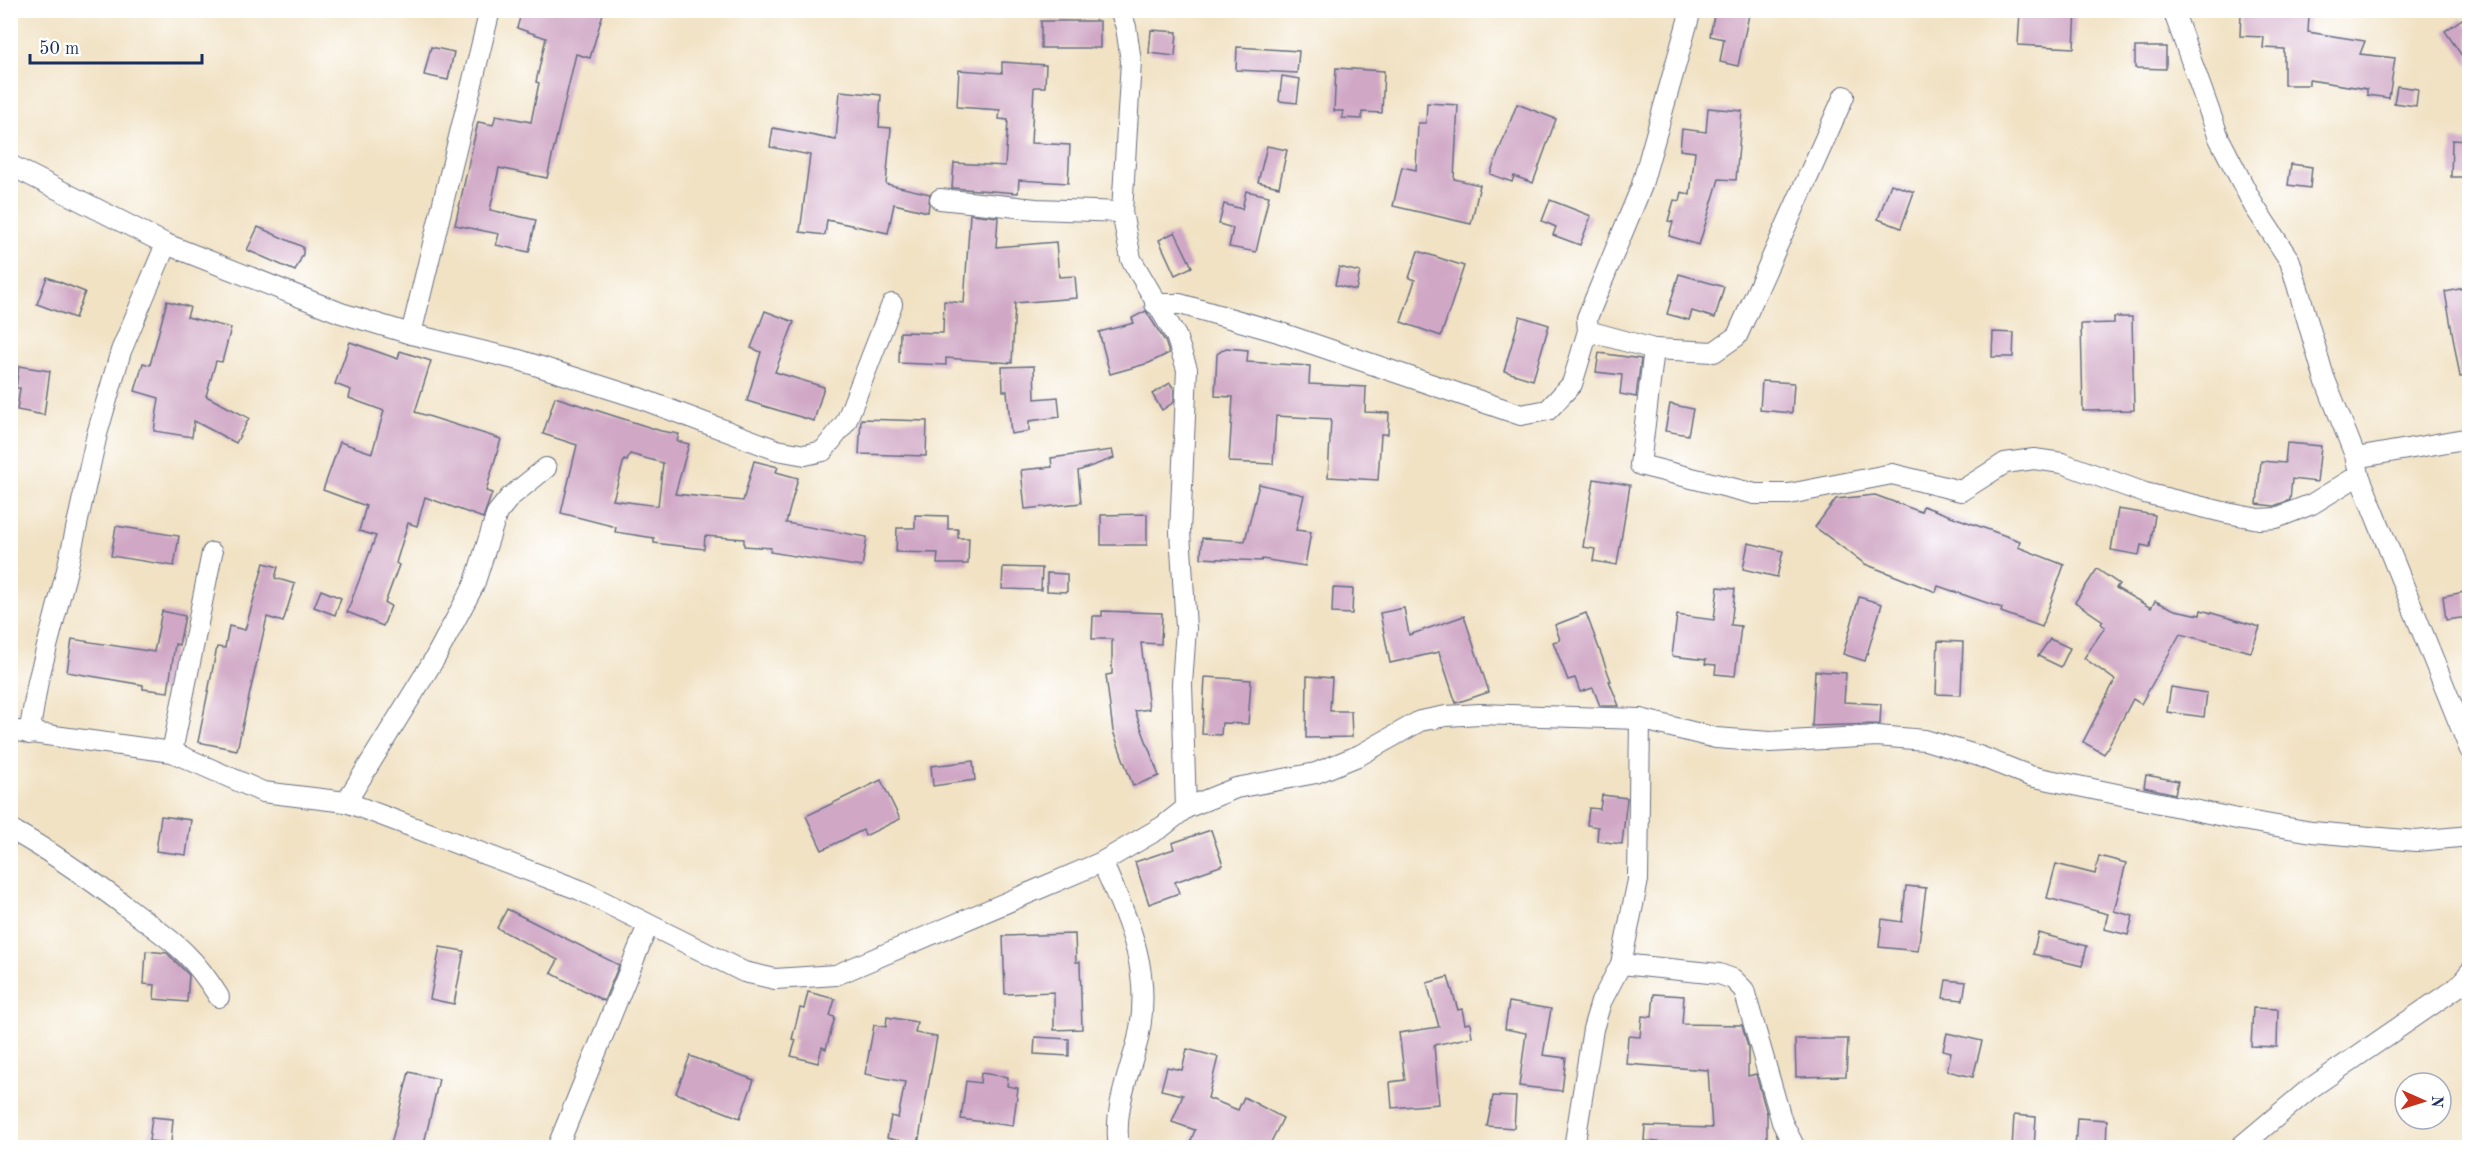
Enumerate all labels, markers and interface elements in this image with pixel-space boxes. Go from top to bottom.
scale bar [30,27,202,65]
text: 50 m [39,40,79,58]
north arrow [2393,1071,2453,1131]
text: N [2428,1095,2444,1109]

